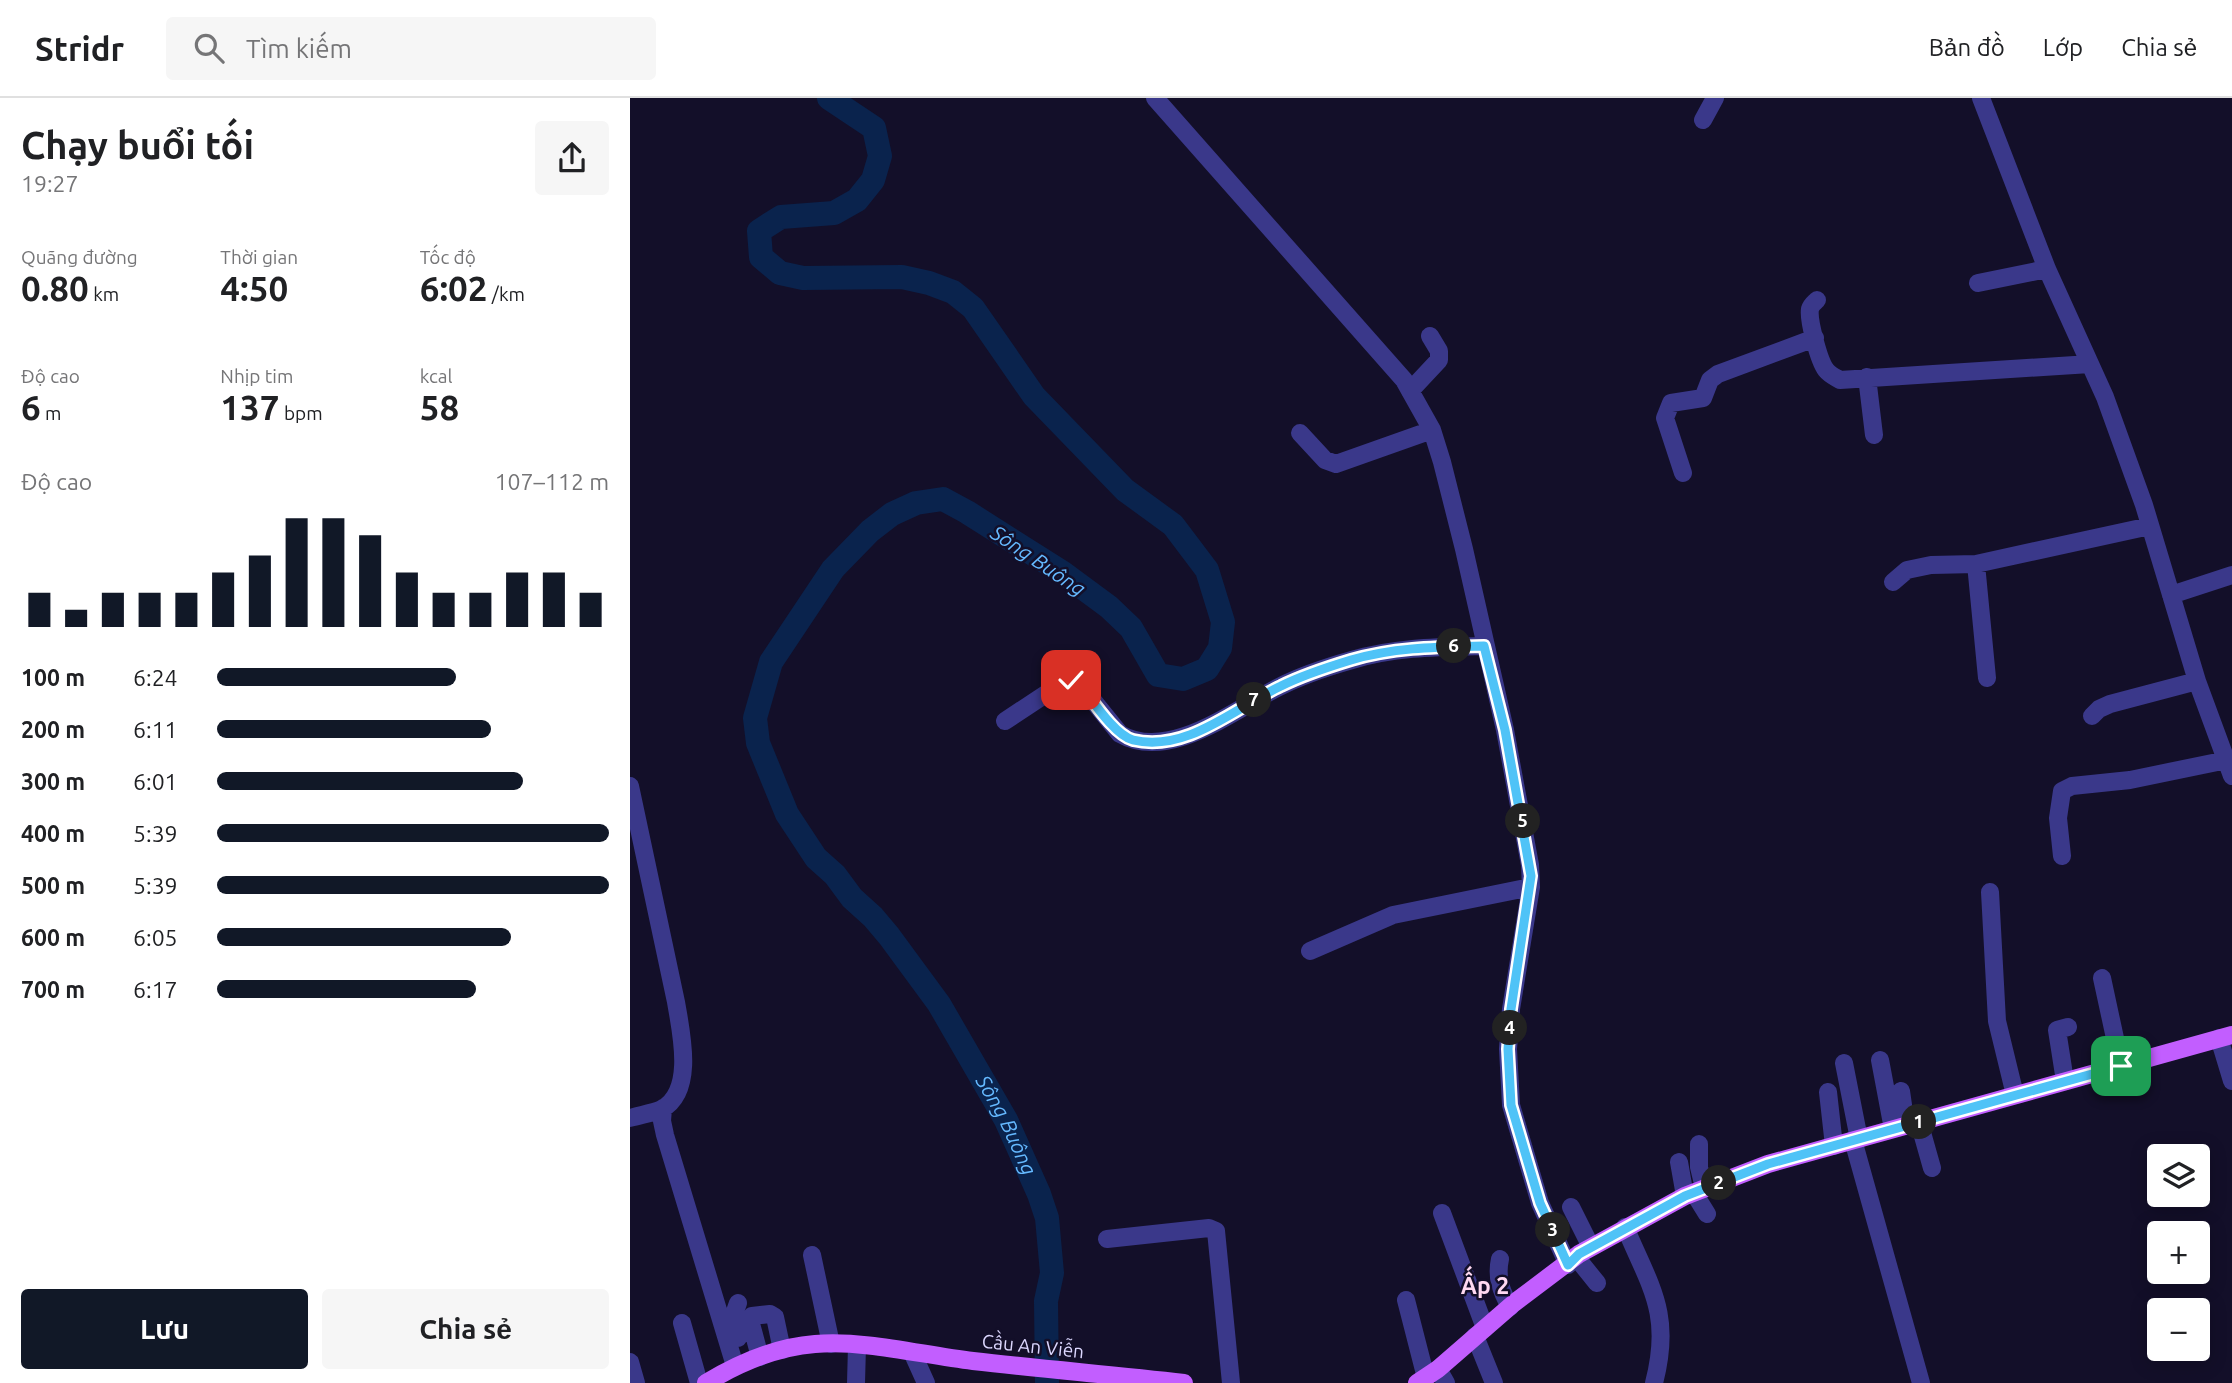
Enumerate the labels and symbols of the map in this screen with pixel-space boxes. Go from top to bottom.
water label: Sông Buông [986,519,1090,601]
pin: 6 [1436,628,1472,664]
pin [1041,650,1101,710]
pin: 7 [1236,682,1272,718]
pin: 5 [1506,804,1540,838]
pin: 4 [1492,1010,1528,1046]
pin [2091,1036,2151,1096]
water label: Sông Buông [971,1070,1042,1179]
pin: 1 [1902,1104,1936,1140]
pin: 2 [1702,1166,1736,1200]
pin: 3 [1536,1212,1570,1248]
district label: Ấp 2 [1461,1265,1509,1298]
street label: Cầu An Viễn [981,1328,1085,1362]

